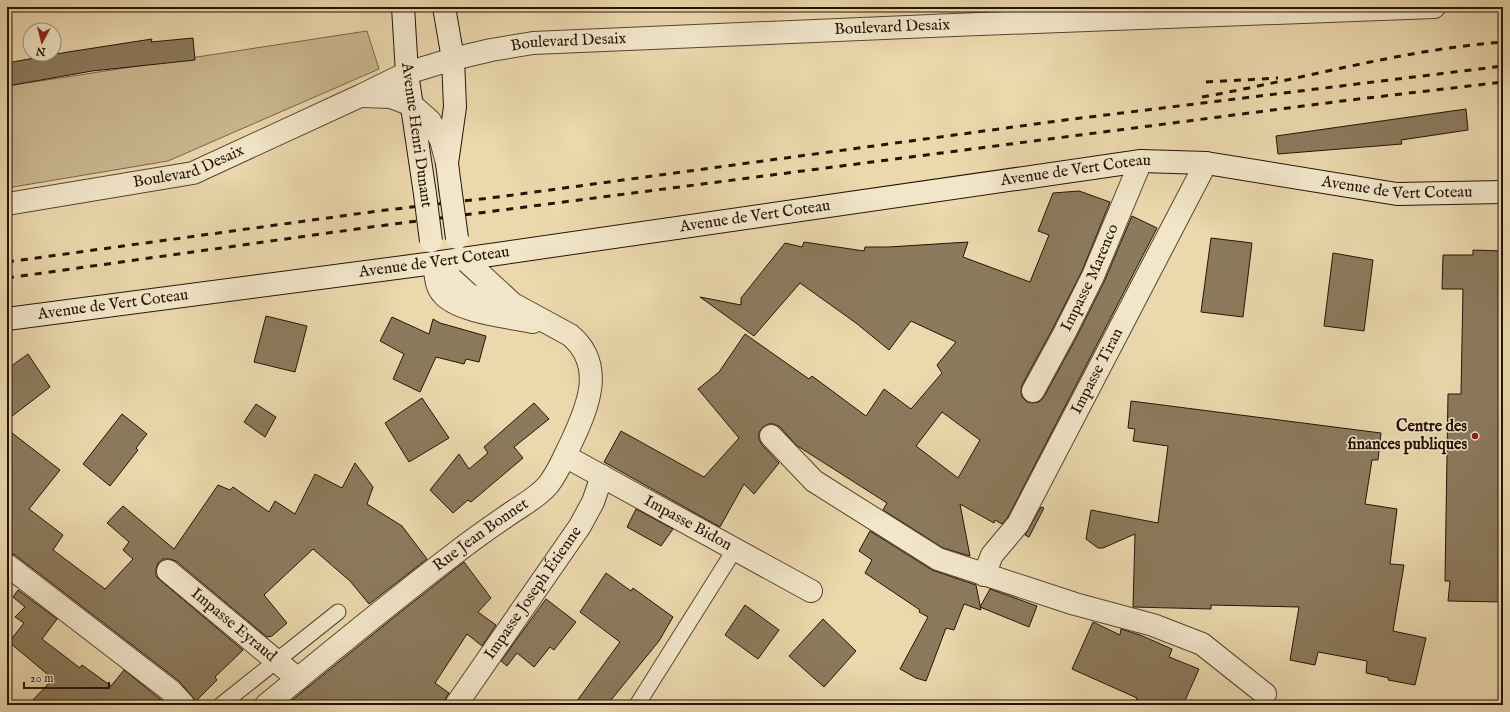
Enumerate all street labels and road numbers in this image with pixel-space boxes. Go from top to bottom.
street label: Boulevard Desaix [834,15,951,40]
street label: Boulevard Desaix [509,29,627,57]
street label: Avenue Henri Dunant [396,60,436,209]
street label: Boulevard Desaix [132,141,248,193]
street label: Avenue de Vert Coteau [998,151,1151,191]
street label: Avenue de Vert Coteau [1319,172,1473,204]
street label: Avenue de Vert Coteau [677,196,832,238]
street label: Impasse Marenco [1057,221,1124,335]
street label: Avenue de Vert Coteau [357,242,511,283]
street label: Avenue de Vert Coteau [36,285,190,325]
street label: Impasse Tiran [1067,325,1128,418]
street label: Impasse Bidon [640,491,736,556]
street label: Rue Jean Bonnet [429,494,533,576]
street label: Impasse Joseph Étienne [480,523,587,664]
street label: Impasse Eyraud [186,584,281,667]

